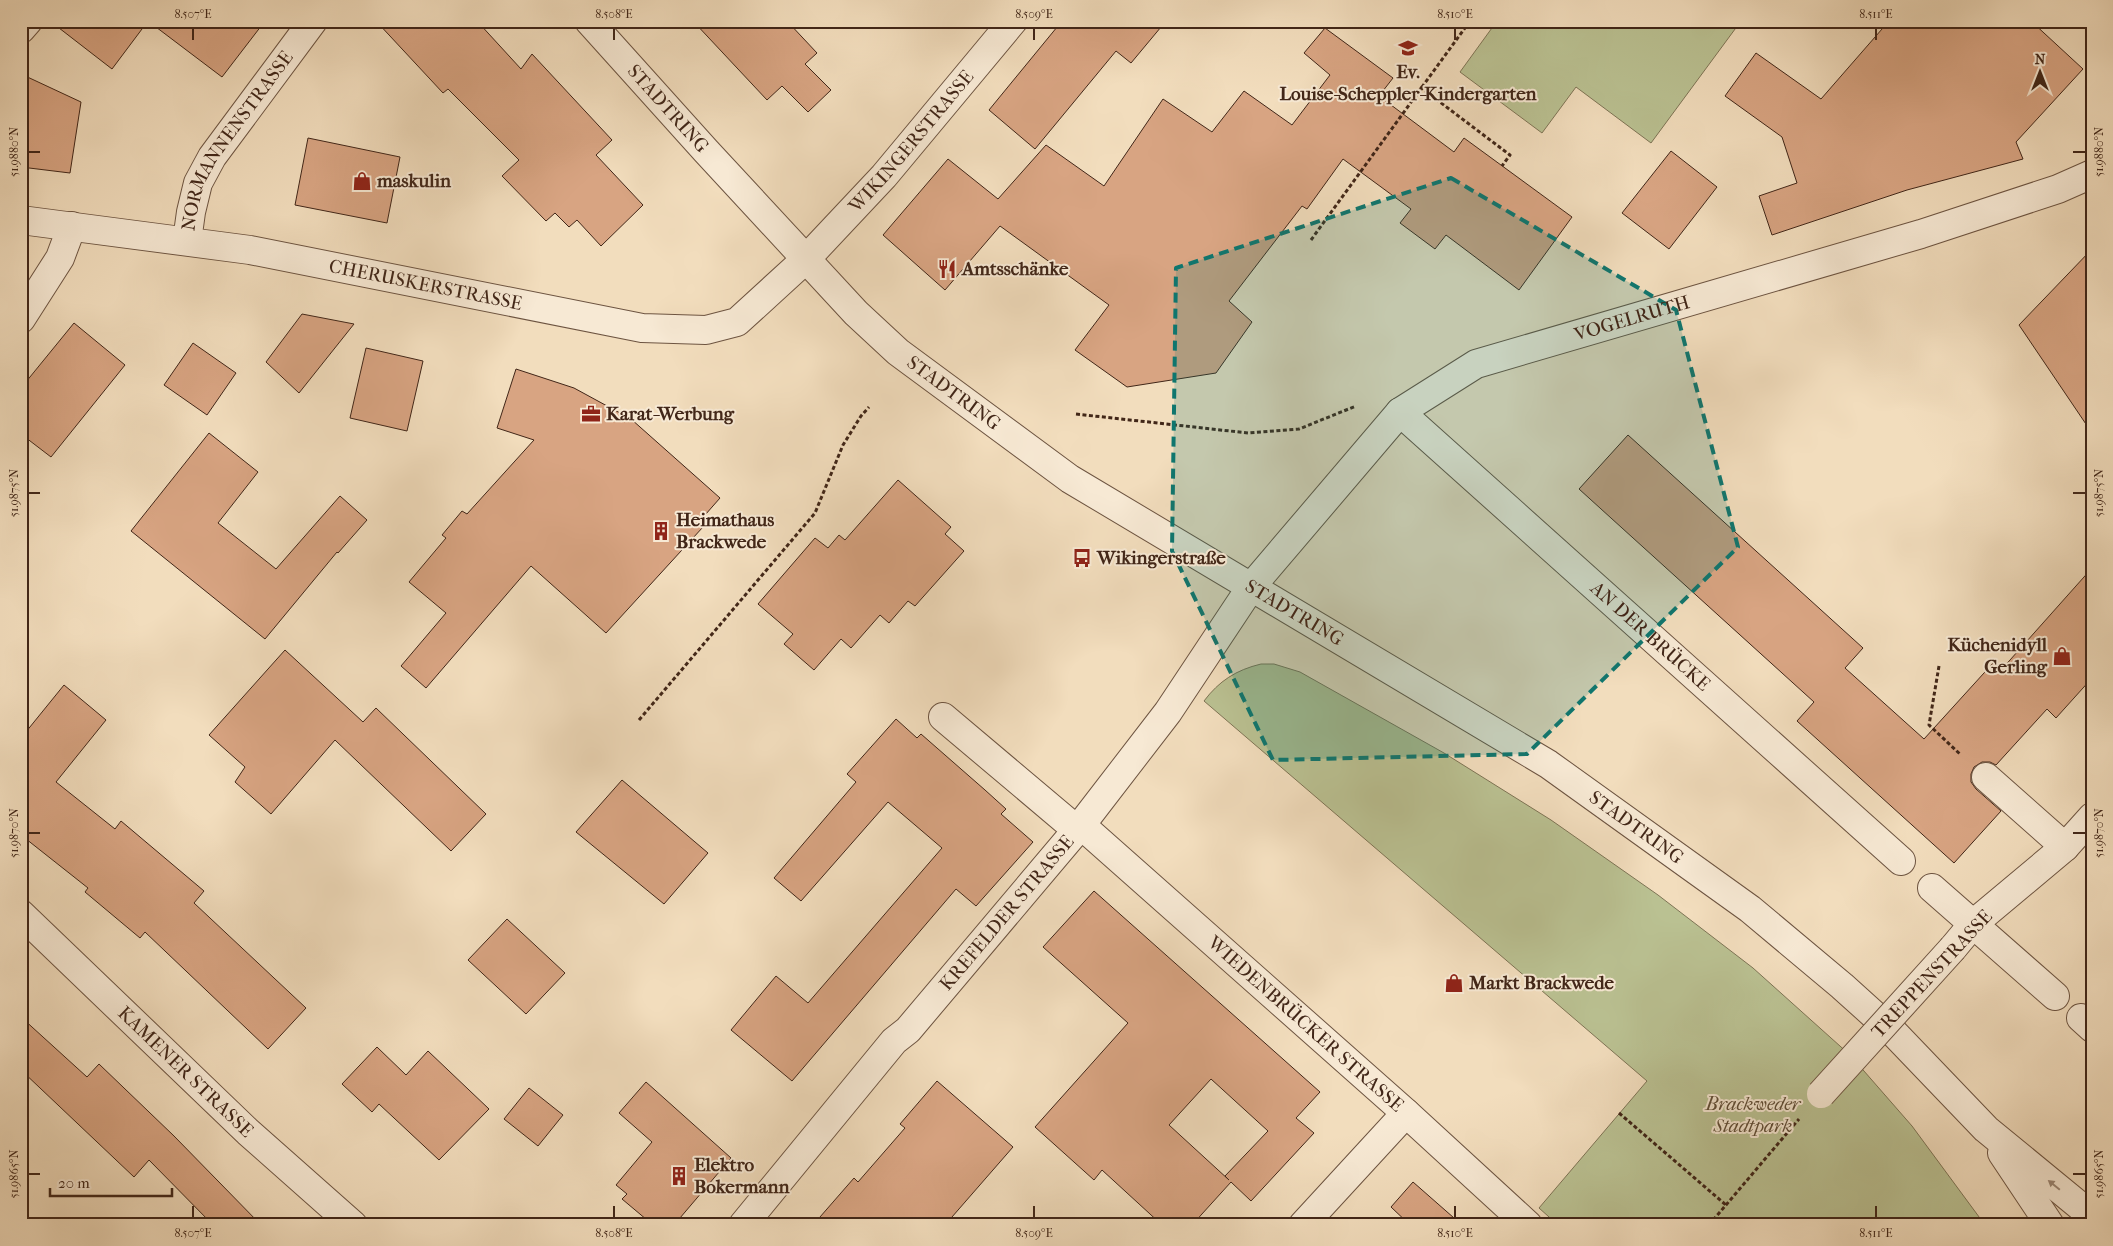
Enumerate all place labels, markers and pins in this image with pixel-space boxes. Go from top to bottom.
school or university icon: Ev. Louise-Scheppler-Kindergarten [1397,37,1419,59]
place label: Ev. Louise-Scheppler-Kindergarten [1279,61,1538,105]
shop icon: maskulin [351,170,373,192]
place label: maskulin [376,170,452,192]
restaurant icon: Amtsschänke [936,258,958,280]
place label: Amtsschänke [961,258,1069,280]
office icon: Karat-Werbung [580,403,602,425]
place label: Karat-Werbung [606,403,735,425]
place label: Heimathaus Brackwede [676,509,774,553]
building icon: Heimathaus Brackwede [650,520,672,542]
bus stop icon: Wikingerstraße [1071,547,1093,569]
place label: Wikingerstraße [1096,547,1226,569]
place label: Küchenidyll Gerling [1947,634,2048,678]
shop icon: Küchenidyll Gerling [2051,645,2073,667]
shop icon: Markt Brackwede [1443,972,1465,994]
place label: Markt Brackwede [1468,972,1615,994]
place label: Elektro Bokermann [694,1154,790,1198]
building icon: Elektro Bokermann [668,1165,690,1187]

